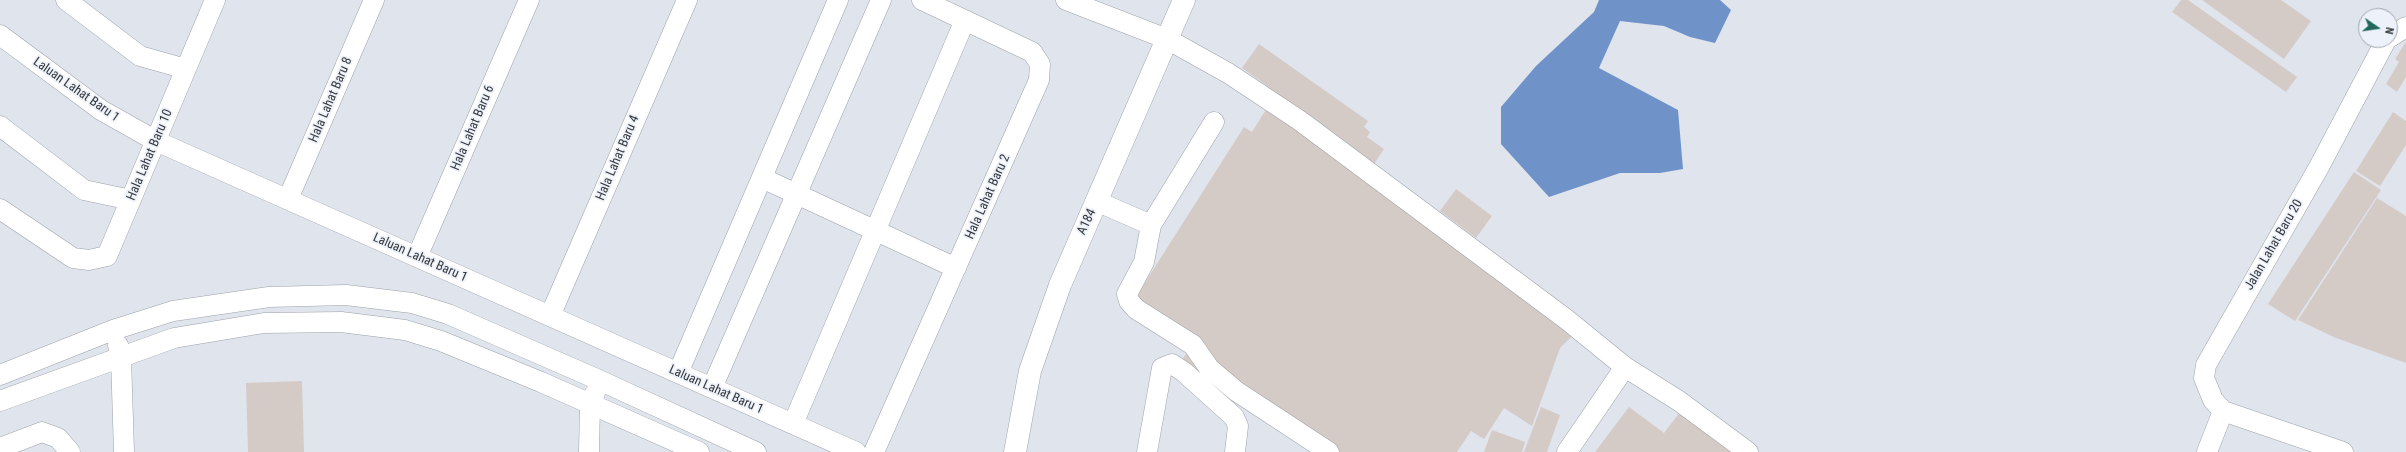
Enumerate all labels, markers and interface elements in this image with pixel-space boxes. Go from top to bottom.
north arrow [2358,8,2398,48]
text: N [2382,26,2396,35]
street label: Laluan Lahat Baru 1 [30,54,122,126]
street label: Hala Lahat Baru 8 [306,55,356,145]
street label: Hala Lahat Baru 6 [448,83,498,173]
street label: Hala Lahat Baru 10 [124,107,176,203]
street label: Hala Lahat Baru 4 [593,113,643,203]
street label: Hala Lahat Baru 2 [962,152,1014,242]
street label: Jalan Lahat Baru 20 [2242,197,2306,293]
street label: A184 [1074,207,1100,237]
street label: Laluan Lahat Baru 1 [370,230,470,286]
street label: Laluan Lahat Baru 1 [666,362,766,418]

